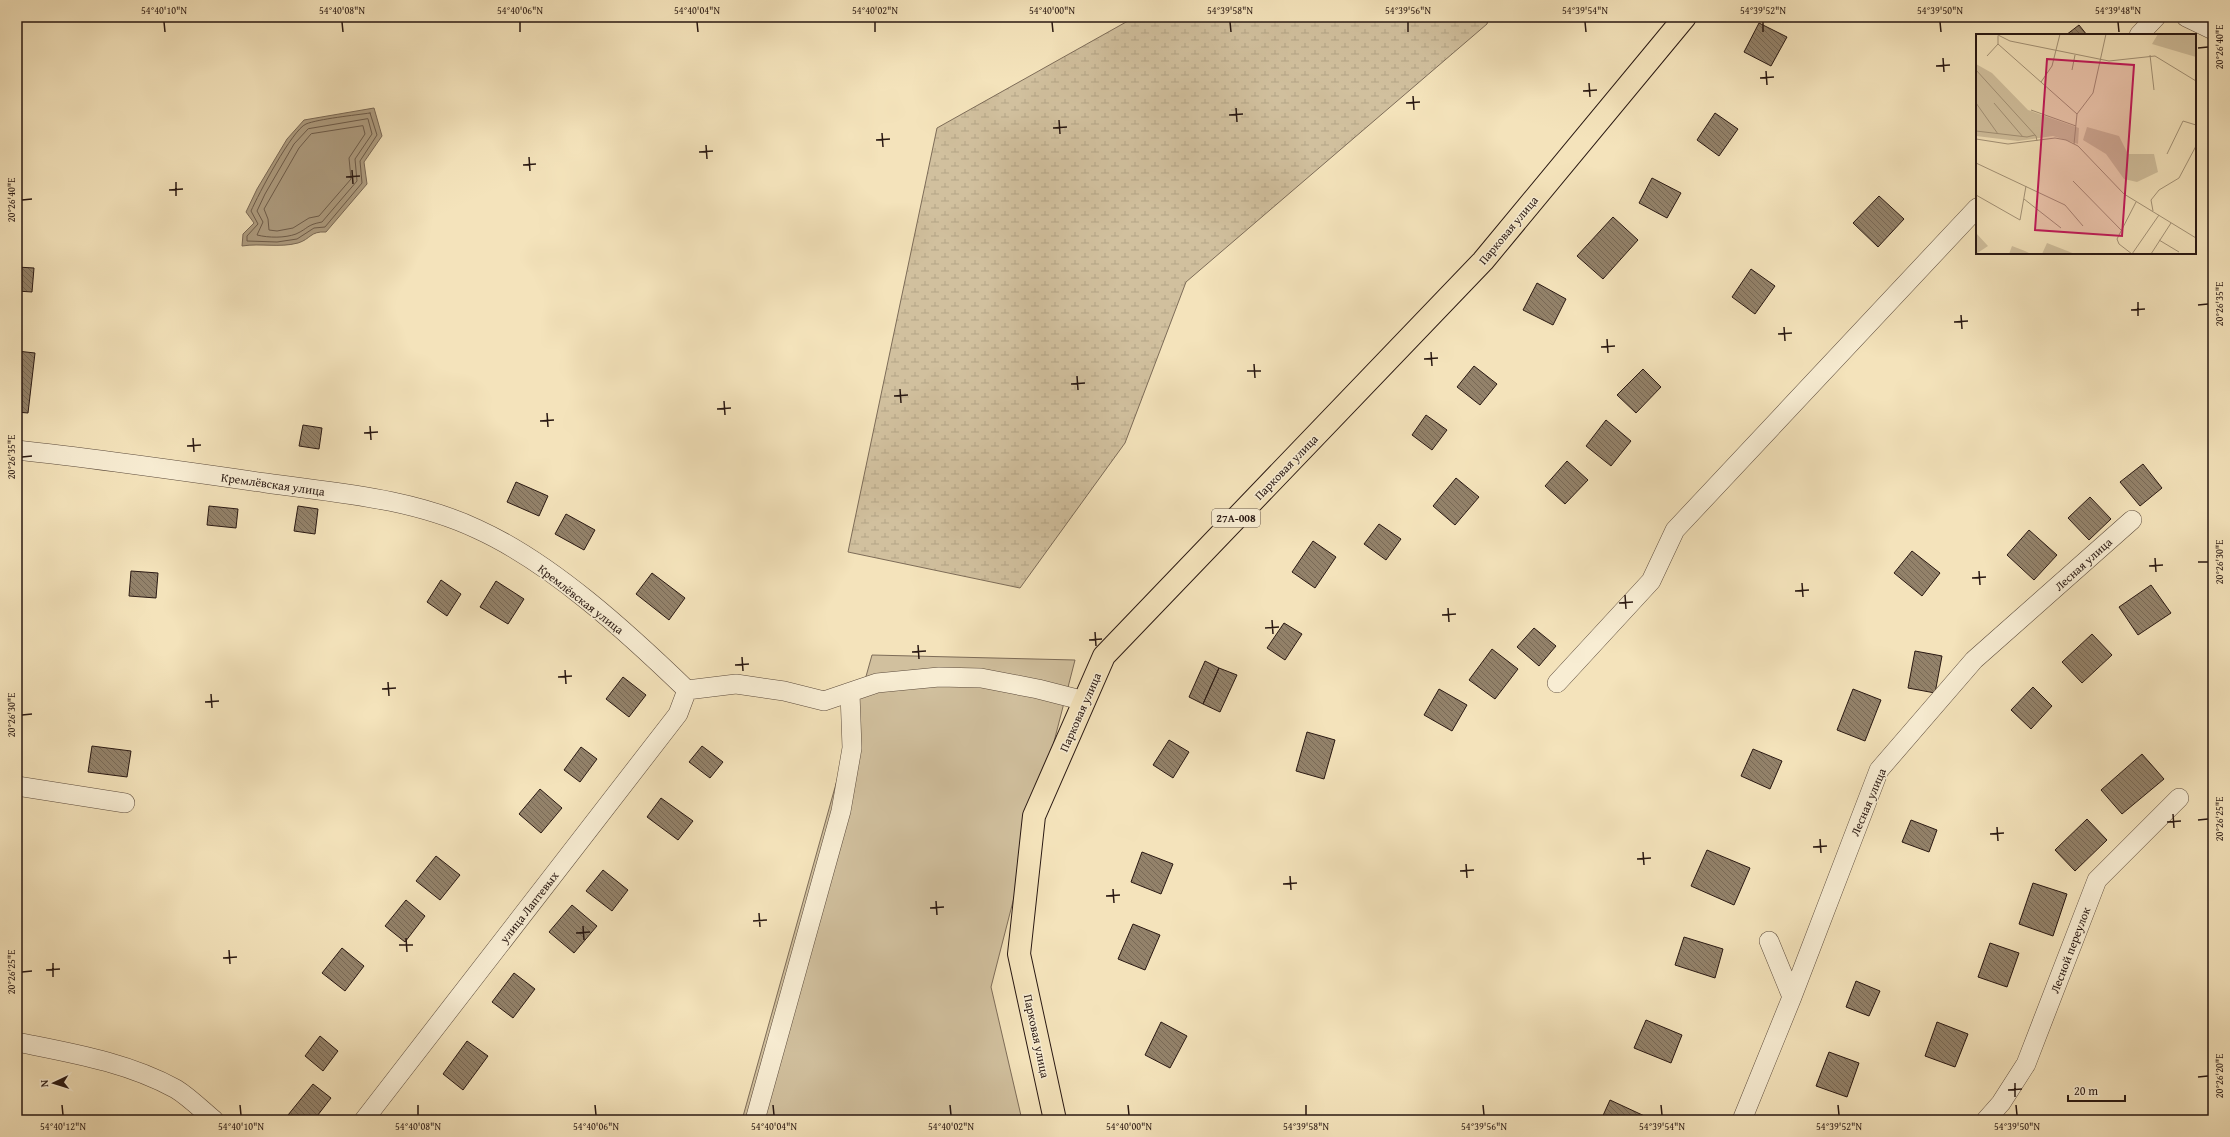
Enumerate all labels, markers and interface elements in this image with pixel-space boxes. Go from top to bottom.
text: 54°40'10"N [141,3,187,18]
text: 54°40'08"N [319,3,365,18]
text: 54°40'06"N [497,3,543,18]
text: 54°40'04"N [674,3,720,18]
text: 54°40'02"N [852,3,898,18]
text: 54°40'00"N [1029,3,1075,18]
text: 54°39'58"N [1207,3,1253,18]
text: 54°39'56"N [1385,3,1431,18]
text: 54°39'54"N [1562,3,1608,18]
text: 54°39'52"N [1740,3,1786,18]
text: 54°39'50"N [1917,3,1963,18]
text: 54°39'48"N [2095,3,2141,18]
text: 20°26'40"E [2212,25,2227,69]
inset map [1976,34,2196,254]
text: 20°26'40"E [4,178,19,222]
street label: Парковая улица [1474,192,1542,268]
text: 20°26'35"E [2212,282,2227,326]
street label: Парковая улица [1250,430,1322,503]
text: 20°26'35"E [4,435,19,479]
street label: Кремлёвская улица [220,468,326,500]
road number: 27А-008 [1212,509,1260,527]
street label: Лесная улица [2050,533,2116,595]
text: 20°26'30"E [2212,540,2227,584]
street label: Кремлёвская улица [535,560,628,638]
street label: Парковая улица [1055,669,1105,754]
text: 20°26'30"E [4,693,19,737]
street label: Лесная улица [1846,765,1890,839]
text: 20°26'25"E [2212,797,2227,841]
street label: улица Лаптевых [495,867,563,947]
street label: Лесной переулок [2046,904,2095,996]
text: 20°26'25"E [4,950,19,994]
street label: Парковая улица [1020,993,1054,1080]
text: 20°26'20"E [2212,1054,2227,1098]
north arrow [34,1063,74,1103]
scale bar [2068,1077,2125,1103]
text: N [36,1079,52,1088]
text: 20 m [2074,1082,2098,1099]
text: 54°40'12"N [40,1119,86,1134]
text: 54°40'10"N [218,1119,264,1134]
text: 54°40'08"N [395,1119,441,1134]
text: 54°40'06"N [573,1119,619,1134]
text: 54°40'04"N [751,1119,797,1134]
text: 54°40'02"N [928,1119,974,1134]
text: 54°40'00"N [1106,1119,1152,1134]
text: 54°39'58"N [1283,1119,1329,1134]
text: 54°39'56"N [1461,1119,1507,1134]
text: 54°39'54"N [1639,1119,1685,1134]
text: 54°39'52"N [1816,1119,1862,1134]
text: 54°39'50"N [1994,1119,2040,1134]

